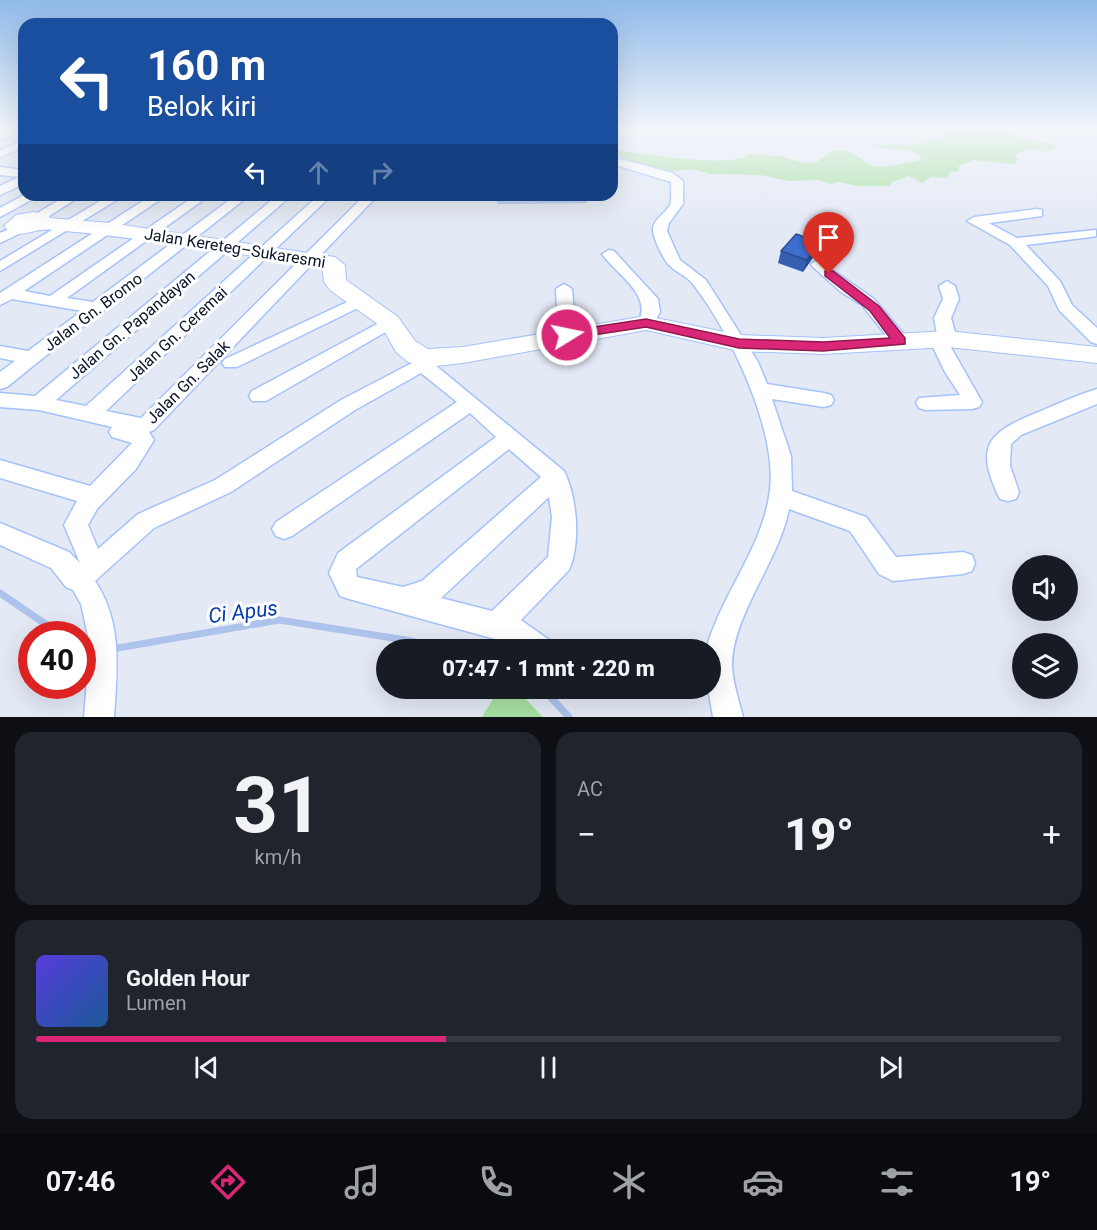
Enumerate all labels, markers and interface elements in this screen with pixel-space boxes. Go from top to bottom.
text: 160 m [147,41,266,90]
icon: left [48,42,126,120]
text: Belok kiri [147,91,256,123]
icon: left [239,156,272,189]
icon: ahead [302,156,335,189]
icon: right [365,156,398,189]
pin [803,212,854,274]
icon: arrive [812,221,845,254]
street label: Jalan Kereteg–Sukaresmi [143,224,327,272]
street label: Jalan Gn. Papandayan [65,267,199,383]
street label: Jalan Gn. Bromo [40,269,146,355]
street label: Jalan Gn. Ceremai [123,283,231,385]
position arrow [535,303,599,367]
street label: Jalan Gn. Salak [142,336,234,428]
map controls [1012,555,1078,699]
button: sound [1012,555,1078,621]
water label: Ci Apus [207,596,279,628]
speed limit sign: 40 [18,621,96,699]
button: layers [1012,633,1078,699]
text: 07:47 · 1 mnt · 220 m [442,656,655,681]
text: 31 [233,760,323,851]
text: AC [577,777,603,801]
text: 19° [784,808,854,861]
text: − [577,815,596,854]
text: + [1042,815,1061,854]
text: km/h [255,845,301,869]
text: Golden Hour [126,966,250,991]
text: Lumen [126,991,187,1015]
icon: previous [190,1051,223,1084]
icon: pause [532,1051,565,1084]
icon: next [874,1051,907,1084]
icon: directions [207,1161,249,1203]
icon: music [341,1161,383,1203]
icon: phone [475,1161,517,1203]
icon: climate [608,1161,650,1203]
icon: car [742,1161,784,1203]
icon: filters [876,1161,918,1203]
text: 07:46 [46,1166,115,1198]
text: 19° [1010,1166,1051,1198]

